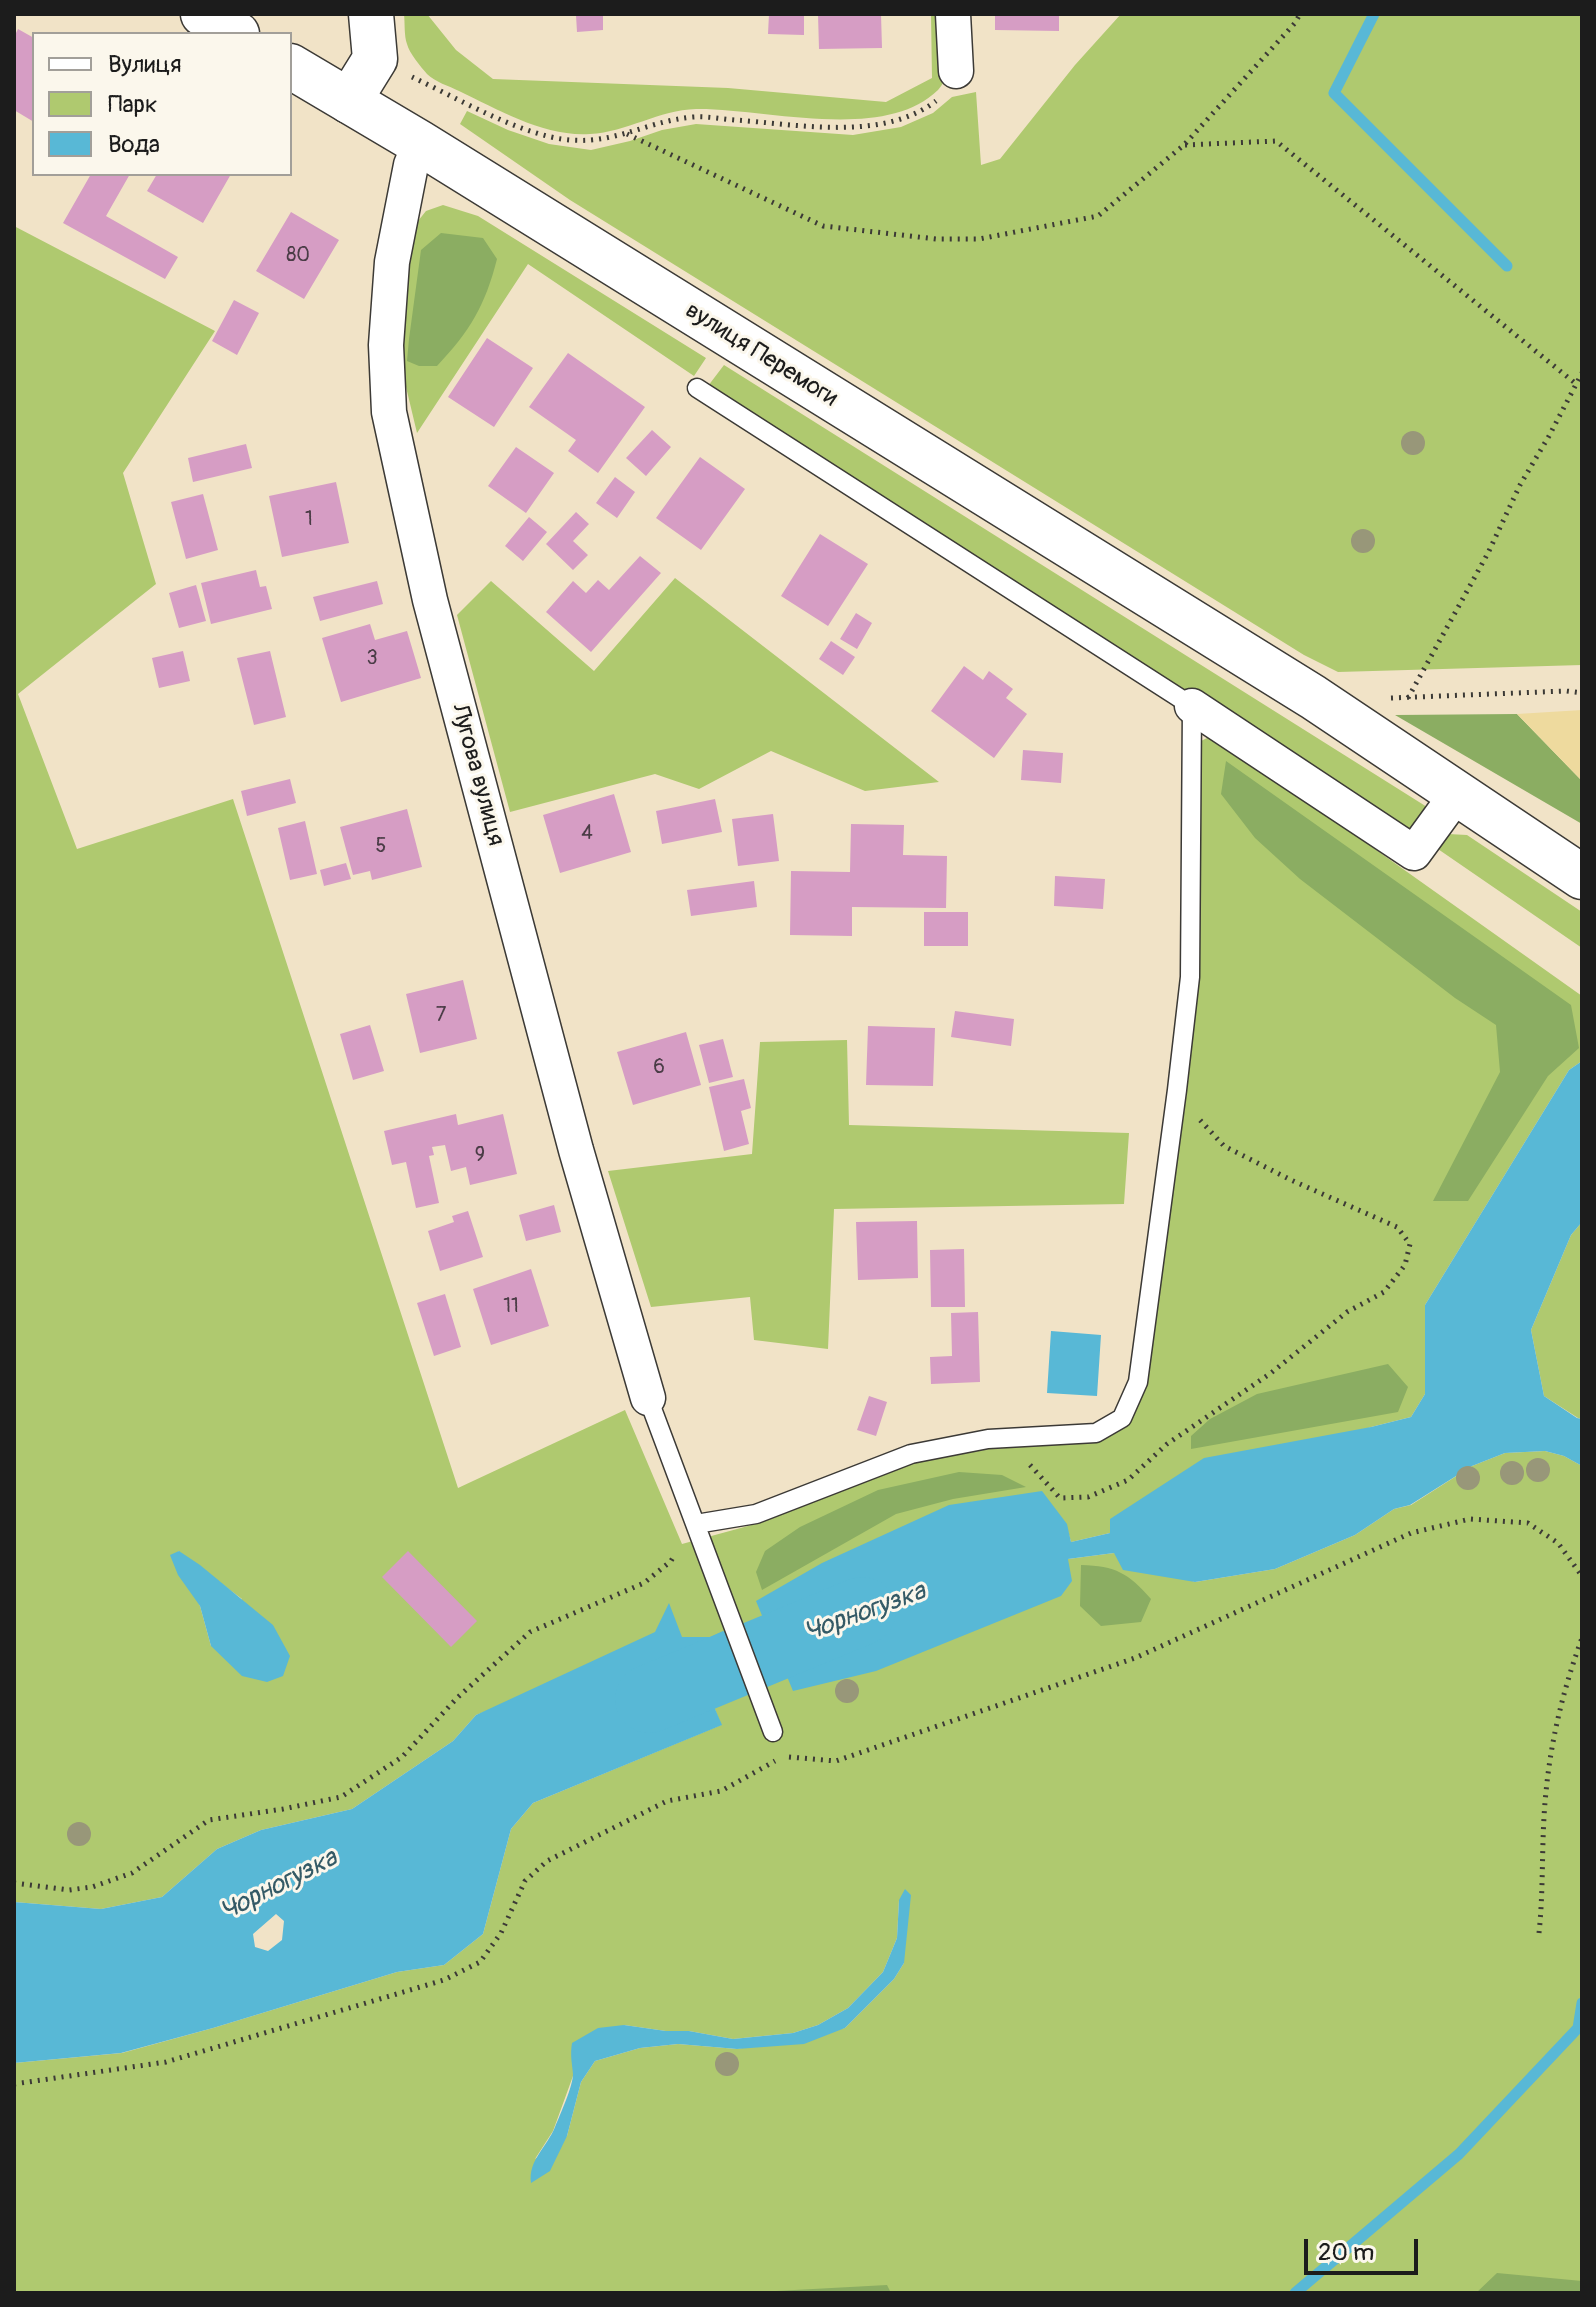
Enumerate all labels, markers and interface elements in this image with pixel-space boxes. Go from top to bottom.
legend [32,32,292,176]
text: Вулиця [108,50,181,79]
text: Парк [108,90,157,119]
text: Вода [108,130,160,159]
house number: 80 [286,244,310,268]
street label: вулиця Перемоги [680,297,842,413]
house number: 1 [305,508,313,532]
house number: 3 [366,647,378,671]
street label: Лугова вулиця [444,701,510,849]
house number: 4 [581,822,593,846]
house number: 5 [376,835,386,859]
house number: 7 [436,1004,446,1028]
house number: 6 [653,1056,665,1080]
house number: 9 [475,1144,485,1168]
house number: 11 [503,1295,519,1319]
water label: Чорногузка [800,1577,930,1649]
water label: Чорногузка [215,1843,343,1929]
scale bar [1308,2223,1422,2273]
text: 20 m [1318,2238,1374,2267]

